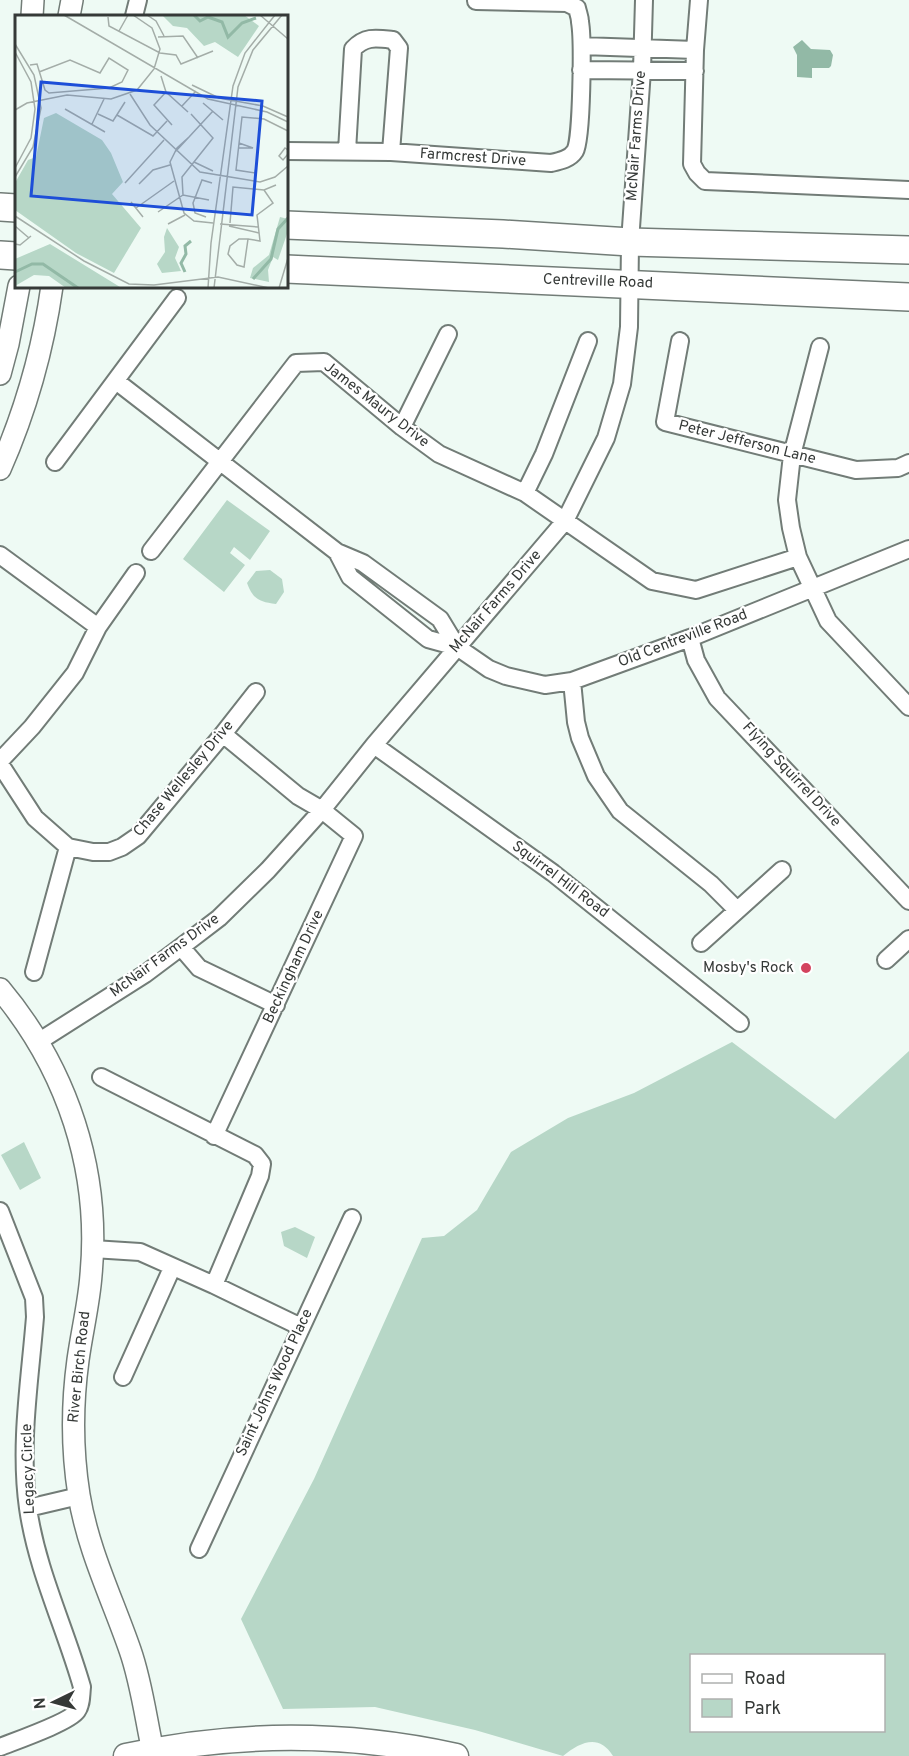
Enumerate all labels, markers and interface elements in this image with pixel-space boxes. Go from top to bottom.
inset map [15,15,288,288]
street label: McNair Farms Drive [623,70,651,202]
street label: Farmcrest Drive [419,145,527,171]
street label: Centreville Road [543,271,653,293]
street label: James Maury Drive [319,358,433,452]
street label: Peter Jefferson Lane [676,417,818,469]
street label: McNair Farms Drive [446,546,546,658]
street label: Old Centreville Road [616,606,750,672]
street label: Chase Wellesley Drive [130,717,238,841]
street label: Flying Squirrel Drive [738,719,844,831]
street label: Squirrel Hill Road [508,837,612,923]
street label: Beckingham Drive [259,907,329,1027]
street label: McNair Farms Drive [107,910,223,1002]
place label: Mosby's Rock [703,959,794,978]
marker: Mosby's Rock [799,961,813,975]
street label: Saint Johns Wood Place [232,1306,318,1460]
street label: River Birch Road [65,1310,95,1424]
street label: Legacy Circle [18,1423,40,1515]
legend [690,1654,885,1732]
text: Road [744,1668,786,1691]
north arrow [24,1672,84,1732]
text: N [31,1697,52,1710]
text: Park [744,1698,781,1721]

